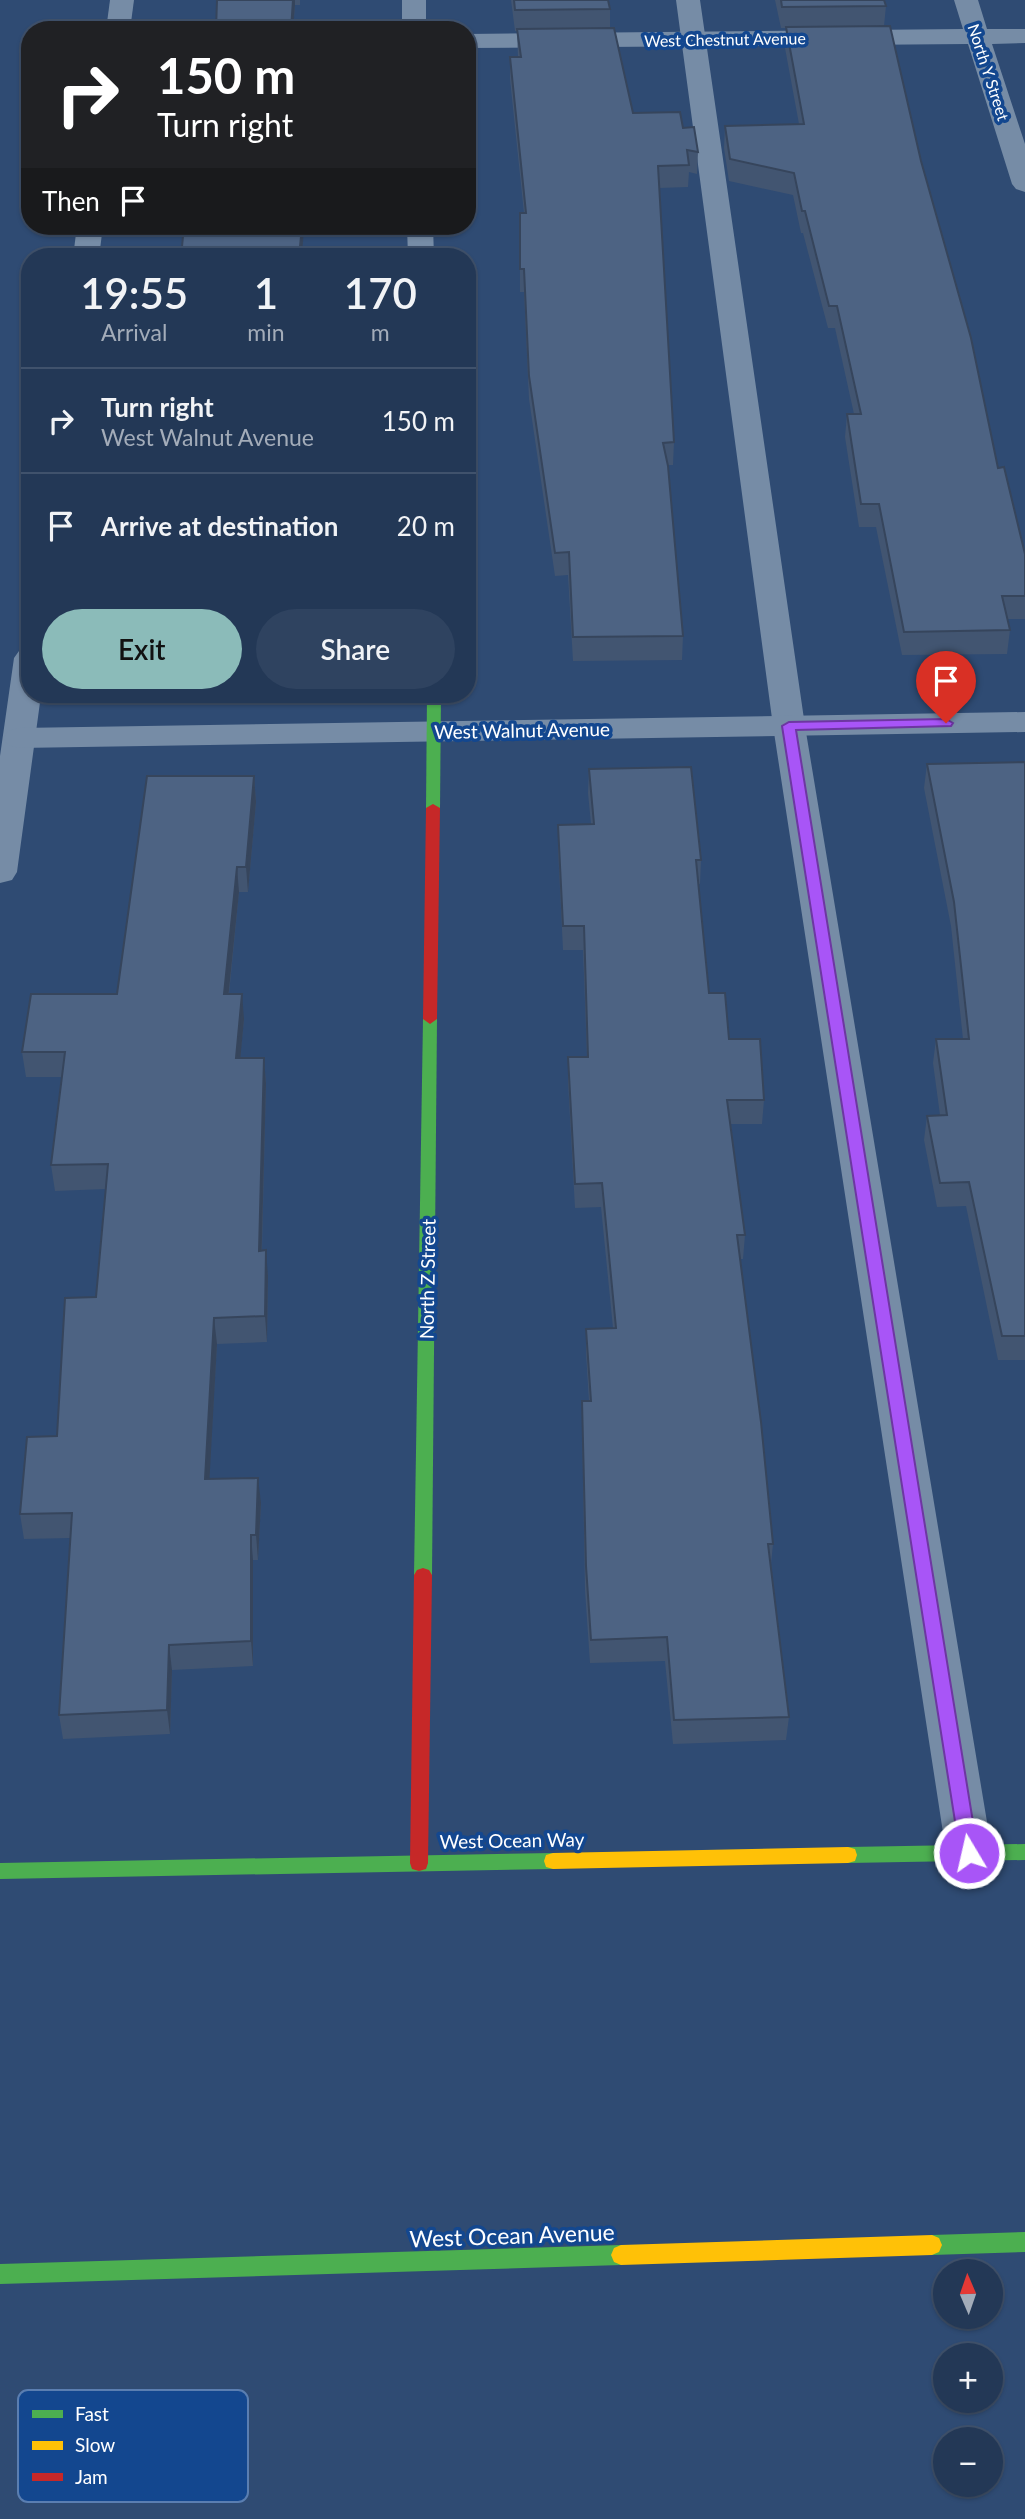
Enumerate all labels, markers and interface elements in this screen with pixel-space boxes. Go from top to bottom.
street label: North Y Street [964,21,1014,123]
street label: West Chestnut Avenue [644,28,806,50]
text: 150 m [157,46,295,104]
icon: right [42,49,133,140]
text: Turn right [157,105,293,144]
icon: arrive [114,182,152,220]
text: Then [42,185,100,217]
text: 19:55 [80,268,188,318]
text: 1 [254,268,278,318]
text: 170 [344,268,417,318]
text: Arrival [101,318,167,346]
text: min [247,318,285,346]
text: m [371,318,390,346]
text: Turn right [101,391,214,423]
icon: right [42,402,80,440]
text: 150 m [382,405,455,437]
text: West Walnut Avenue [101,423,314,451]
icon: arrive [42,507,80,545]
text: Arrive at destination [101,510,338,542]
text: 20 m [397,510,455,542]
button: Exit [42,609,242,689]
button: Share [256,609,455,689]
pin [916,651,976,723]
icon: arrive [927,662,965,700]
street label: West Walnut Avenue [434,717,610,743]
street label: North Z Street [414,1218,440,1339]
position arrow [932,1816,1006,1890]
street label: West Ocean Way [439,1827,585,1853]
street label: West Ocean Avenue [409,2217,615,2253]
north arrow [933,2259,1003,2329]
map controls [933,2259,1003,2497]
button: + [933,2343,1003,2413]
legend [18,2390,248,2502]
text: Fast [75,2402,109,2425]
button: − [933,2427,1003,2497]
text: Slow [75,2433,115,2456]
text: Jam [75,2465,108,2488]

